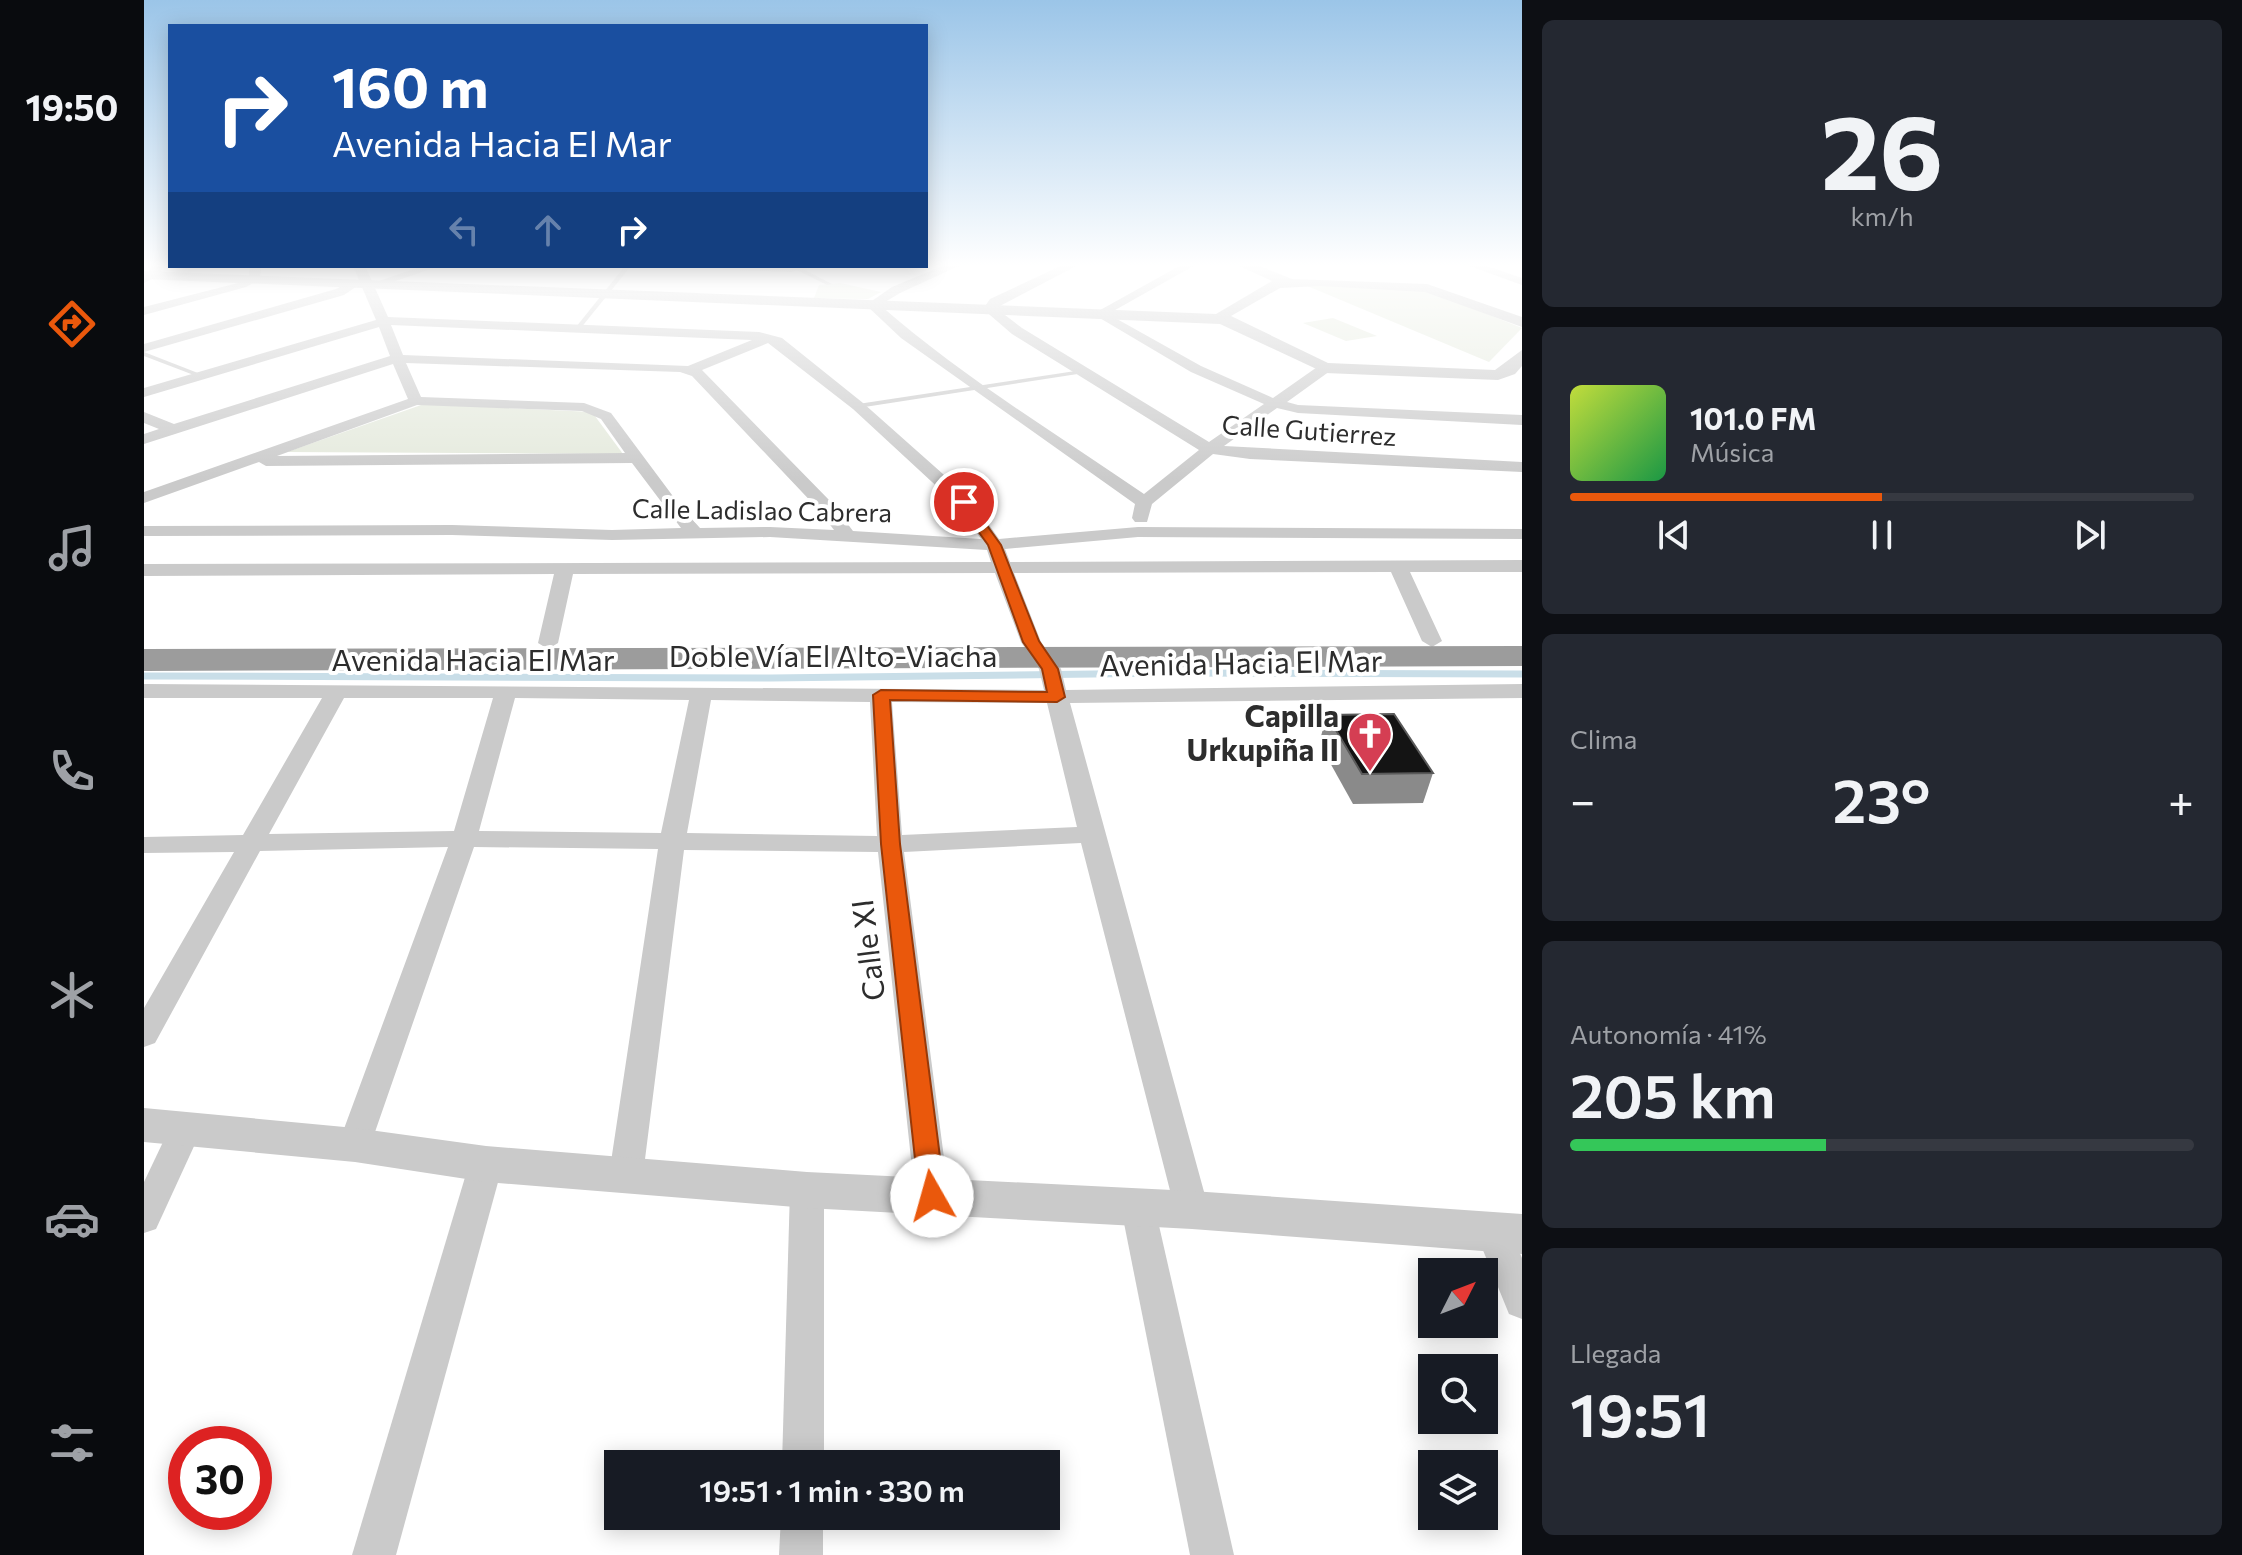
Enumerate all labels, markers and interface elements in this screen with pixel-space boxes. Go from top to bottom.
text: 160 m [332,51,489,120]
icon: right [200,56,304,160]
text: 19:50 [26,84,118,128]
text: 26 [1821,84,1943,211]
text: Avenida Hacia El Mar [332,120,672,164]
text: km/h [1850,200,1914,231]
icon: left [442,208,486,252]
icon: ahead [526,208,570,252]
icon: right [610,208,654,252]
icon: directions [44,296,100,352]
text: 101.0 FM [1690,399,1817,436]
street label: Calle Gutierrez [1221,408,1397,451]
text: Música [1690,436,1774,467]
pin [930,468,998,536]
icon: arrive [942,480,986,524]
street label: Calle Ladislao Cabrera [632,492,892,527]
icon: previous [1652,513,1696,557]
icon: pause [1860,513,1904,557]
icon: next [2068,513,2112,557]
icon: music [44,520,100,576]
street label: Doble Vía El Alto-Viacha [669,636,997,673]
street label: Avenida Hacia El Mar [331,640,615,677]
street label: Avenida Hacia El Mar [1099,641,1383,682]
place label: Capilla Urkupiña II [1187,696,1339,767]
church icon: Capilla Urkupiña II [1346,710,1394,773]
text: Clima [1570,723,1637,754]
icon: phone [44,743,100,799]
text: 23° [1833,762,1931,835]
text: − [1570,772,1595,826]
text: + [2168,772,2194,826]
street label: Calle XI [842,898,891,1003]
icon: climate [44,967,100,1023]
text: Autonomía · 41% [1570,1018,1767,1049]
text: 205 km [1570,1057,1776,1130]
position arrow [890,1154,974,1238]
icon: car [44,1191,100,1247]
north arrow [1418,1258,1498,1338]
map controls [1418,1258,1498,1530]
text: Llegada [1570,1337,1661,1368]
button: search [1418,1354,1498,1434]
text: 19:51 [1570,1376,1710,1449]
icon: filters [44,1415,100,1471]
speed limit sign: 30 [168,1426,272,1530]
button: layers [1418,1450,1498,1530]
text: 19:51 · 1 min · 330 m [699,1471,965,1508]

